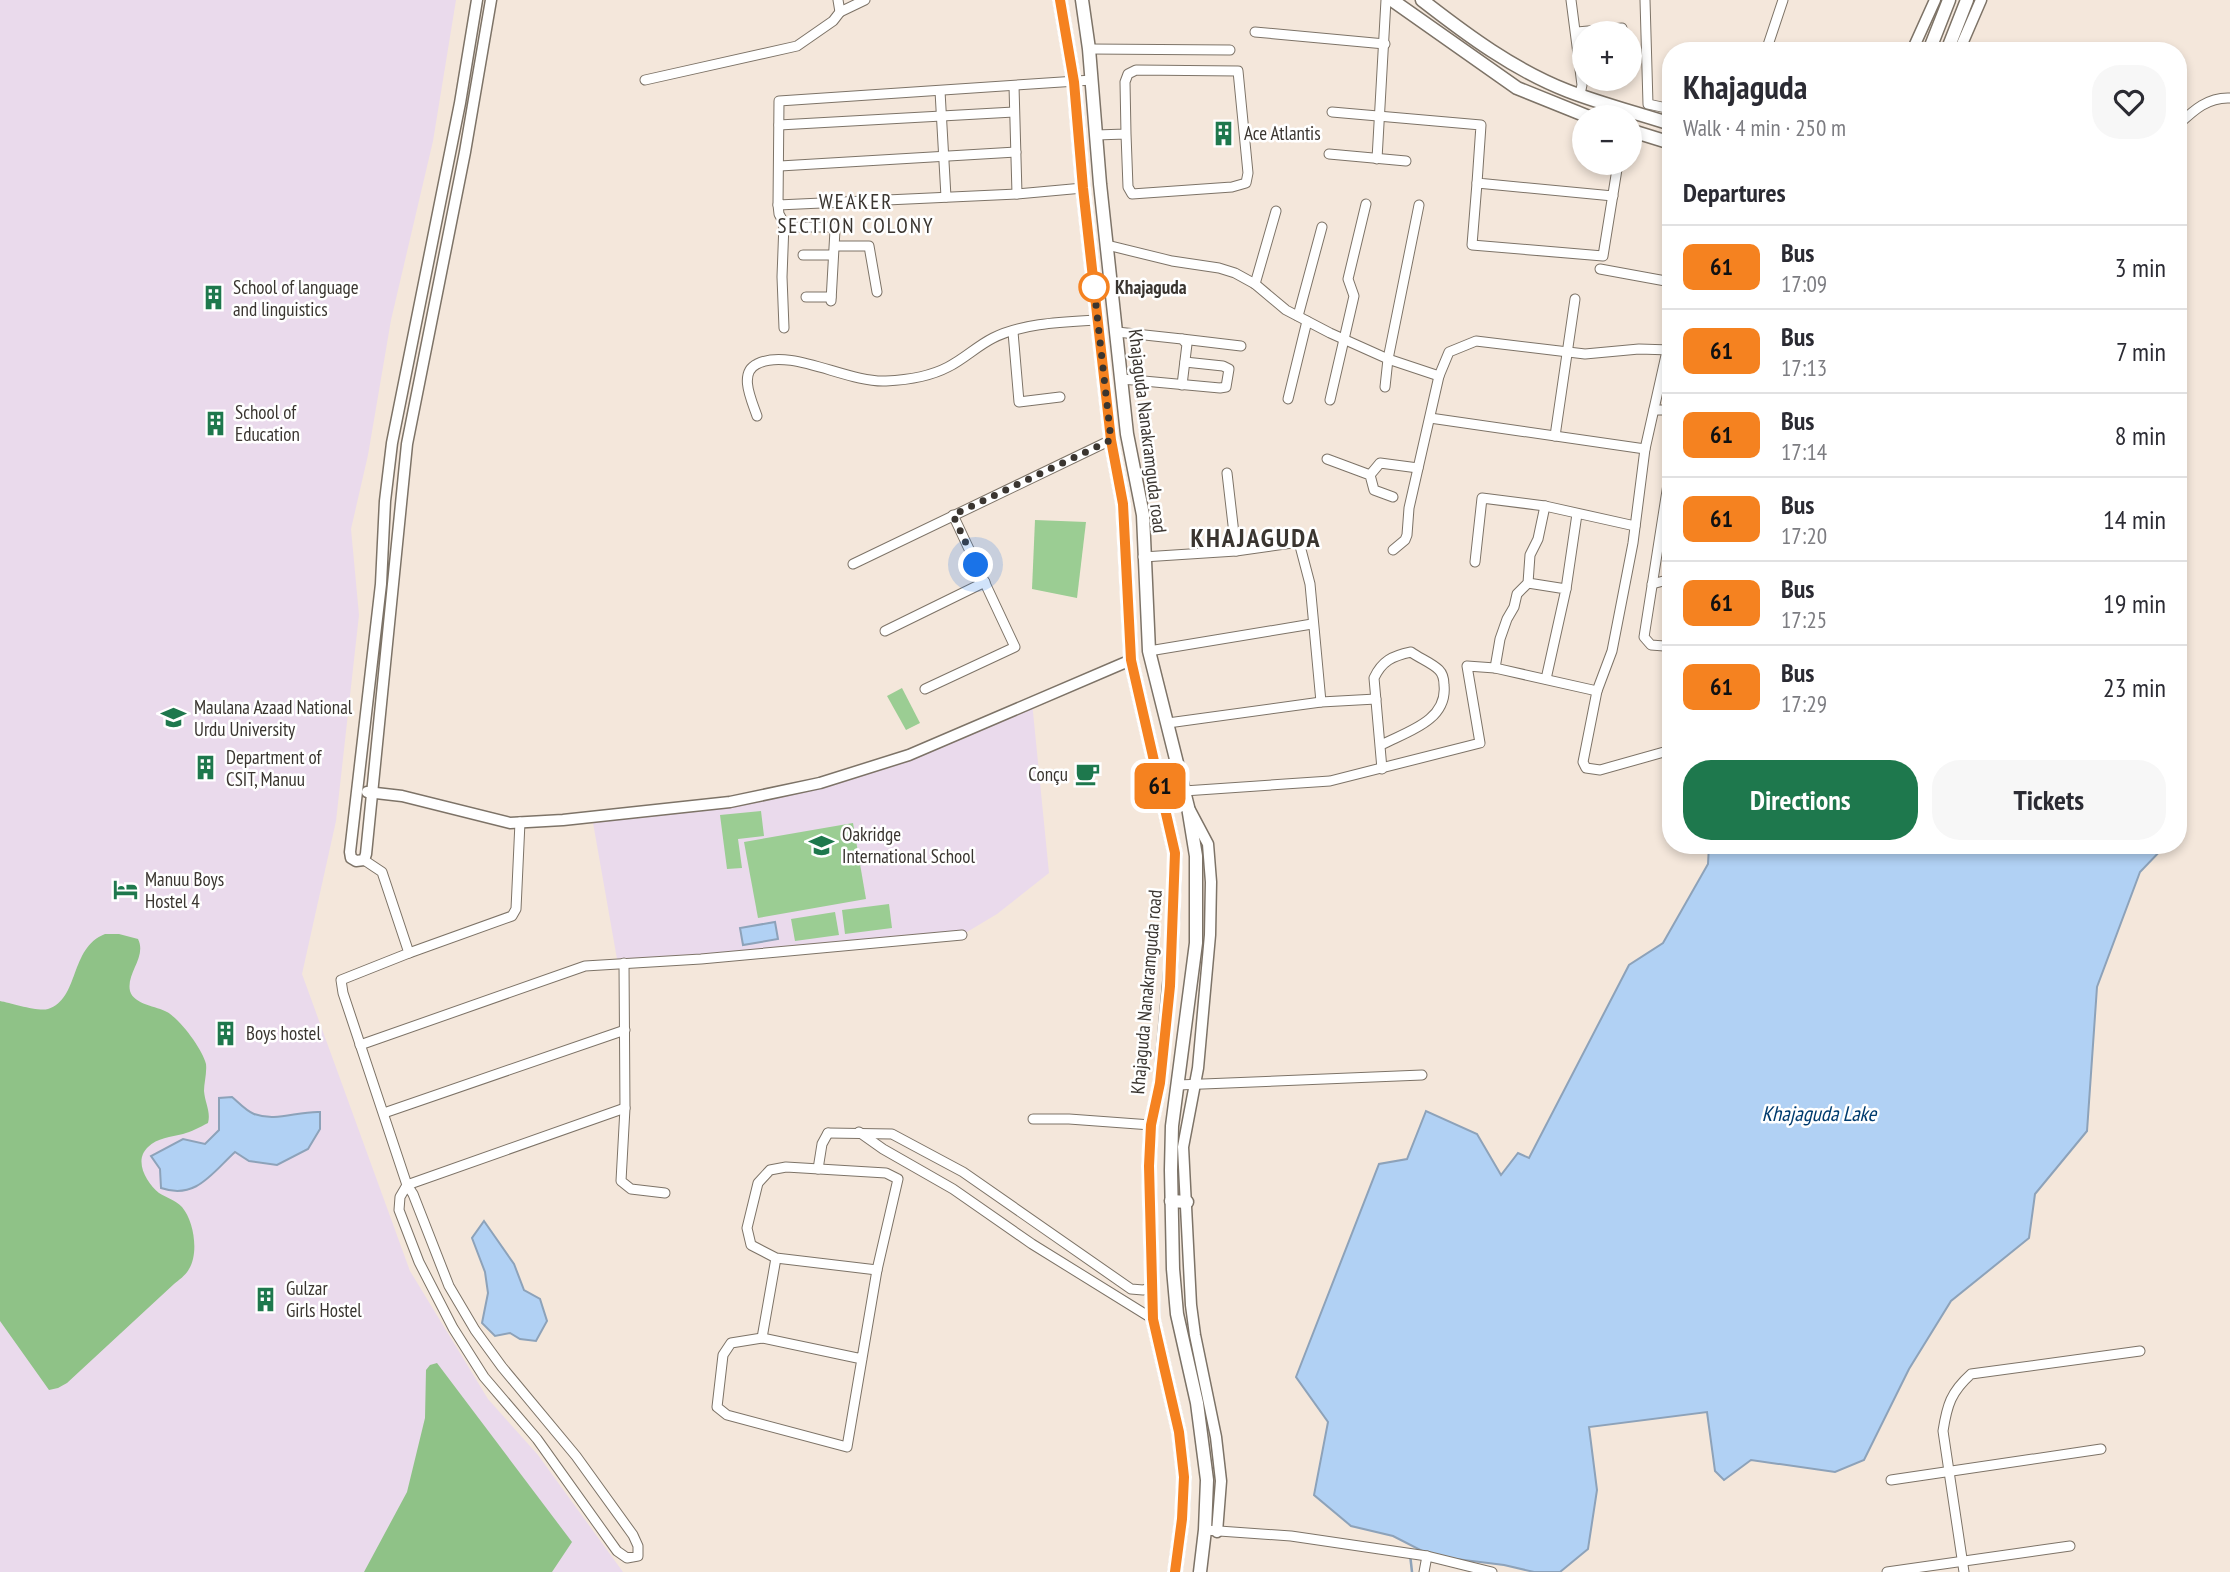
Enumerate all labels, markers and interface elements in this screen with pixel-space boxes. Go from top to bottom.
map controls [1572,21,1642,175]
button: + [1572,21,1642,91]
text: Khajaguda [1683,65,1807,108]
button: heart [2092,65,2166,139]
button: − [1572,105,1642,175]
text: Walk · 4 min · 250 m [1683,113,1846,142]
building icon: Ace Atlantis [1210,119,1238,147]
place label: Ace Atlantis [1244,121,1321,145]
text: Departures [1683,176,1786,209]
district label: WEAKER SECTION COLONY [777,188,935,239]
text: Bus [1781,236,1814,269]
text: 61 [1710,251,1733,282]
text: 3 min [2115,251,2166,284]
text: 17:09 [1781,269,1827,298]
marker: Khajaguda [1079,272,1109,302]
place label: School of language and linguistics [233,275,359,321]
place label: Khajaguda [1115,275,1187,299]
building icon: School of language and linguistics [199,284,227,312]
text: Bus [1781,320,1814,353]
street label: Khajaguda Nanakramguda road [1124,328,1172,534]
text: 61 [1710,335,1733,366]
text: 7 min [2116,335,2166,368]
text: 17:13 [1781,353,1827,382]
place label: School of Education [235,400,300,446]
text: Bus [1781,404,1814,437]
building icon: School of Education [201,409,229,437]
text: 61 [1710,419,1733,450]
text: 8 min [2115,419,2166,452]
text: 17:14 [1781,437,1827,466]
text: Bus [1781,488,1814,521]
text: 61 [1710,503,1733,534]
text: 14 min [2103,503,2166,536]
district label: KHAJAGUDA [1191,521,1321,554]
text: 17:20 [1781,521,1827,550]
your location [958,547,993,582]
text: Bus [1781,572,1814,605]
text: 61 [1710,587,1733,618]
text: 19 min [2103,587,2166,620]
text: 17:25 [1781,605,1827,634]
text: Bus [1781,656,1814,689]
text: 61 [1710,671,1733,702]
text: 23 min [2103,671,2166,704]
text: 17:29 [1781,689,1827,718]
place label: Maulana Azaad National Urdu University [194,695,353,741]
school or university icon: Maulana Azaad National Urdu University [160,704,188,732]
place label: Department of CSIT, Manuu [226,745,322,791]
building icon: Department of CSIT, Manuu [192,754,220,782]
cafe icon: Conçu [1074,760,1102,788]
button: Directions [1683,760,1918,840]
button: Tickets [1932,760,2166,840]
place label: Conçu [1028,762,1068,786]
line badge: 61 [1128,763,1192,809]
text: 61 [1149,770,1171,801]
place label: Oakridge International School [842,822,975,868]
school or university icon: Oakridge International School [808,831,836,859]
place label: Manuu Boys Hostel 4 [145,867,224,913]
hotel icon: Manuu Boys Hostel 4 [111,876,139,904]
street label: Khajaguda Nanakramguda road [1125,889,1167,1095]
building icon: Boys hostel [212,1019,240,1047]
place label: Boys hostel [246,1021,321,1045]
water label: Khajaguda Lake [1762,1100,1878,1127]
place label: Gulzar Girls Hostel [286,1276,362,1322]
building icon: Gulzar Girls Hostel [252,1285,280,1313]

